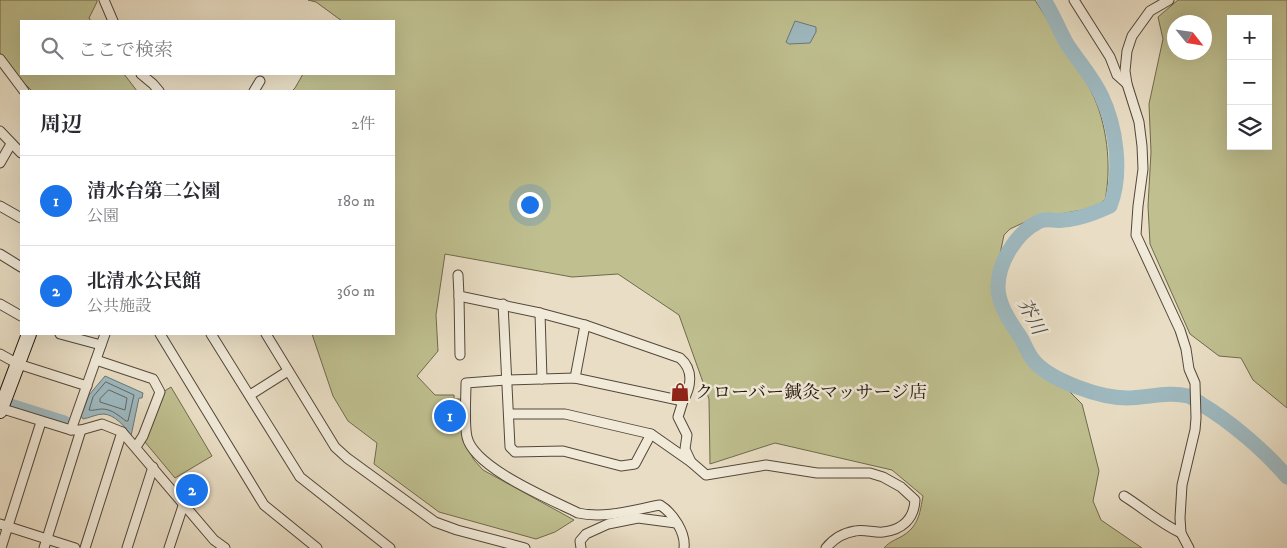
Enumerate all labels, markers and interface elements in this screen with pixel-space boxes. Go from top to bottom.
north arrow [1167,15,1212,60]
map controls [1227,15,1272,150]
button: + [1227,15,1272,60]
search box [20,20,395,75]
icon: search [38,34,66,62]
text: ここで検索 [78,39,173,62]
button: − [1227,60,1272,105]
button: layers [1227,105,1272,150]
text: 周辺 [40,112,82,138]
text: 2件 [351,114,375,134]
text: 清水台第二公園 [87,180,220,203]
text: 1 [53,191,59,211]
text: 180 m [337,191,375,211]
your location [517,192,543,218]
text: 公園 [87,206,119,226]
text: 北清水公民館 [87,270,201,293]
text: 2 [52,281,60,301]
text: 360 m [337,281,375,301]
water label: 芥川 [1012,295,1051,341]
text: 公共施設 [87,296,151,316]
shop icon: クローバー鍼灸マッサージ店 [669,381,691,403]
place label: クローバー鍼灸マッサージ店 [695,382,927,404]
pin: 1 [434,397,466,435]
pin: 2 [176,471,208,509]

